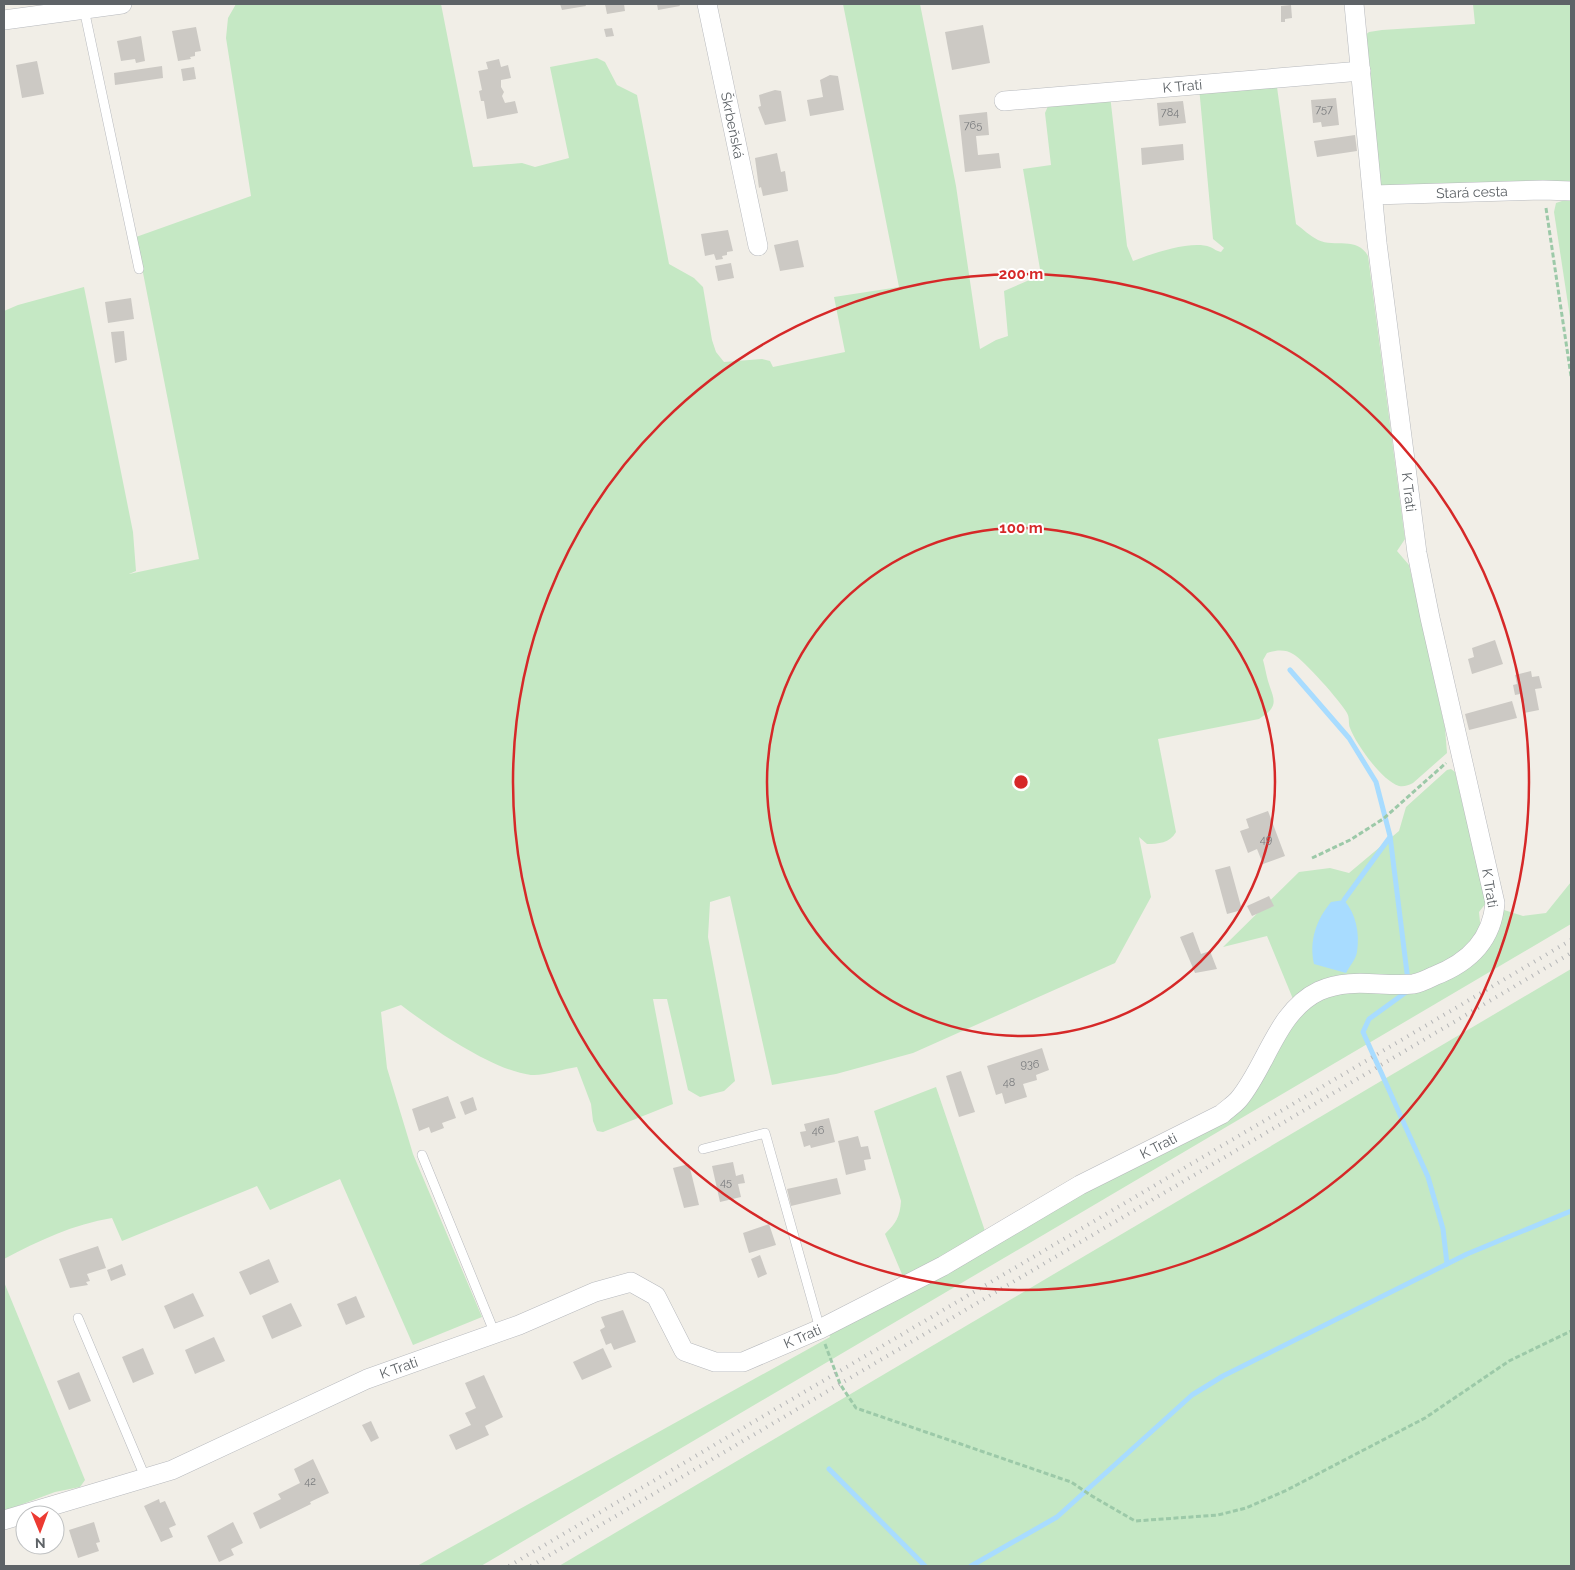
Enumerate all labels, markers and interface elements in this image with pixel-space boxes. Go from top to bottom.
street label: K Trati [1162,76,1203,96]
street label: Škrbeňská [718,90,747,160]
house number: 757 [1315,103,1333,116]
house number: 784 [1161,106,1179,119]
house number: 765 [964,119,982,132]
street label: Stará cesta [1436,183,1508,201]
text: 200 m [999,265,1043,283]
street label: K Trati [1399,471,1419,513]
text: 100 m [999,519,1043,537]
centre of rings [1012,773,1030,791]
house number: 49 [1260,833,1272,846]
street label: K Trati [1479,867,1501,909]
house number: 936 [1021,1058,1040,1071]
house number: 48 [1003,1076,1015,1089]
house number: 46 [812,1124,825,1137]
street label: K Trati [1137,1130,1180,1162]
house number: 45 [720,1176,732,1189]
street label: K Trati [781,1321,824,1352]
street label: K Trati [377,1354,420,1382]
house number: 42 [304,1475,316,1488]
north arrow [15,1505,65,1555]
text: N [35,1535,46,1551]

